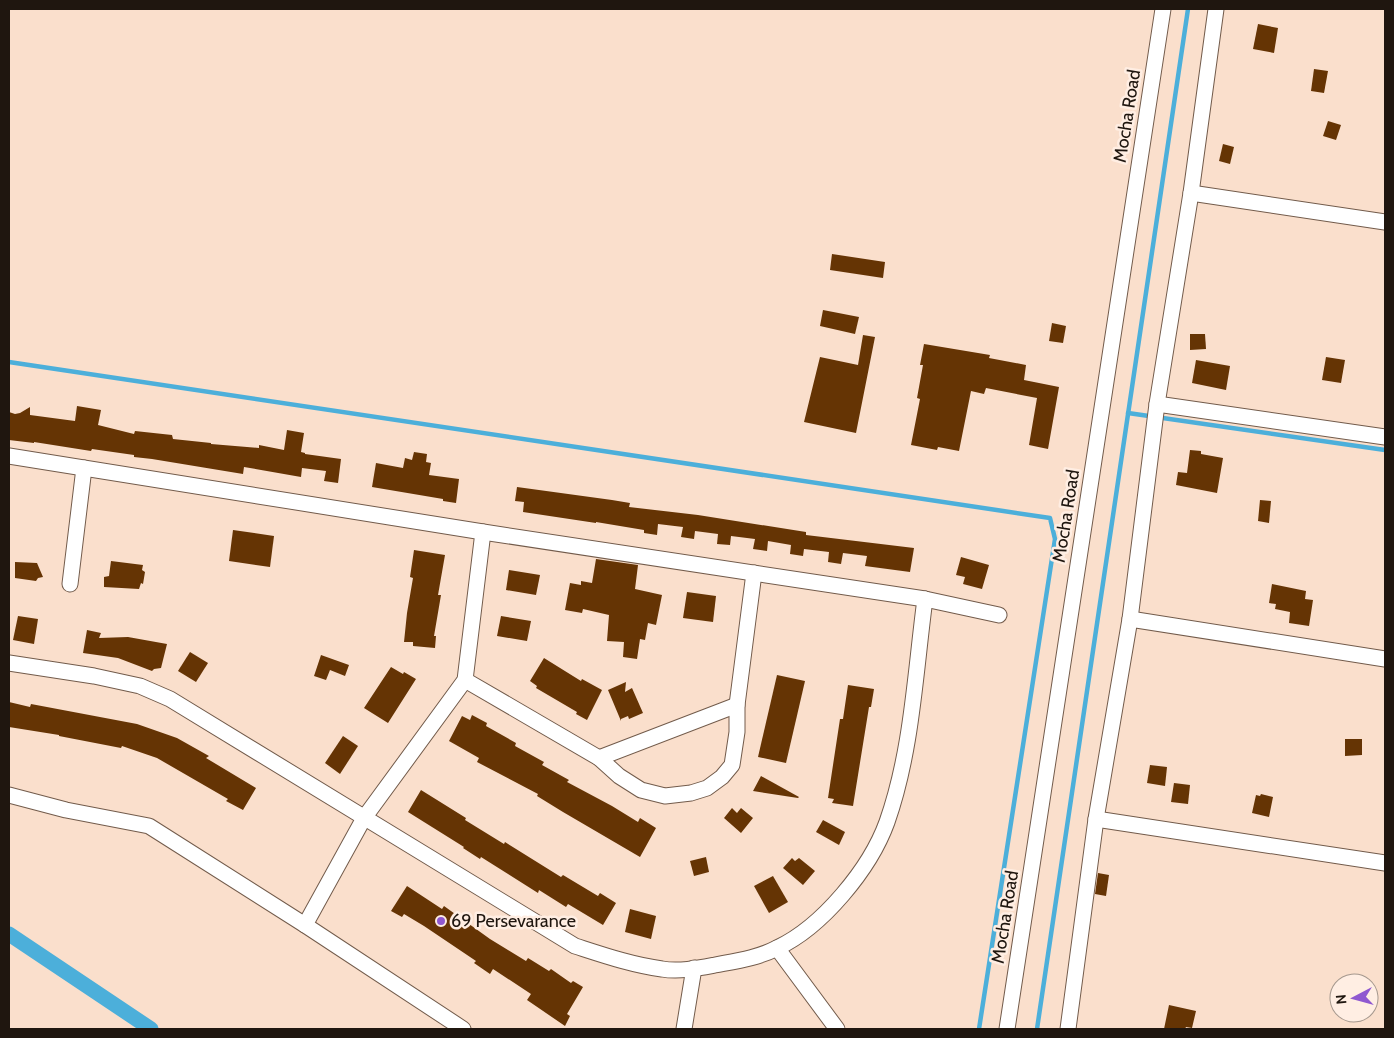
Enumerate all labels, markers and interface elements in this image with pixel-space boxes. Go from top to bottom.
street label: Mocha Road [1109,68,1145,164]
street label: Mocha Road [1048,468,1084,564]
street label: Mocha Road [987,869,1023,965]
place label: 69 Persevarance [451,910,576,932]
marker: 69 Persevarance [435,915,447,927]
north arrow [1329,973,1379,1023]
text: N [1332,993,1351,1005]

